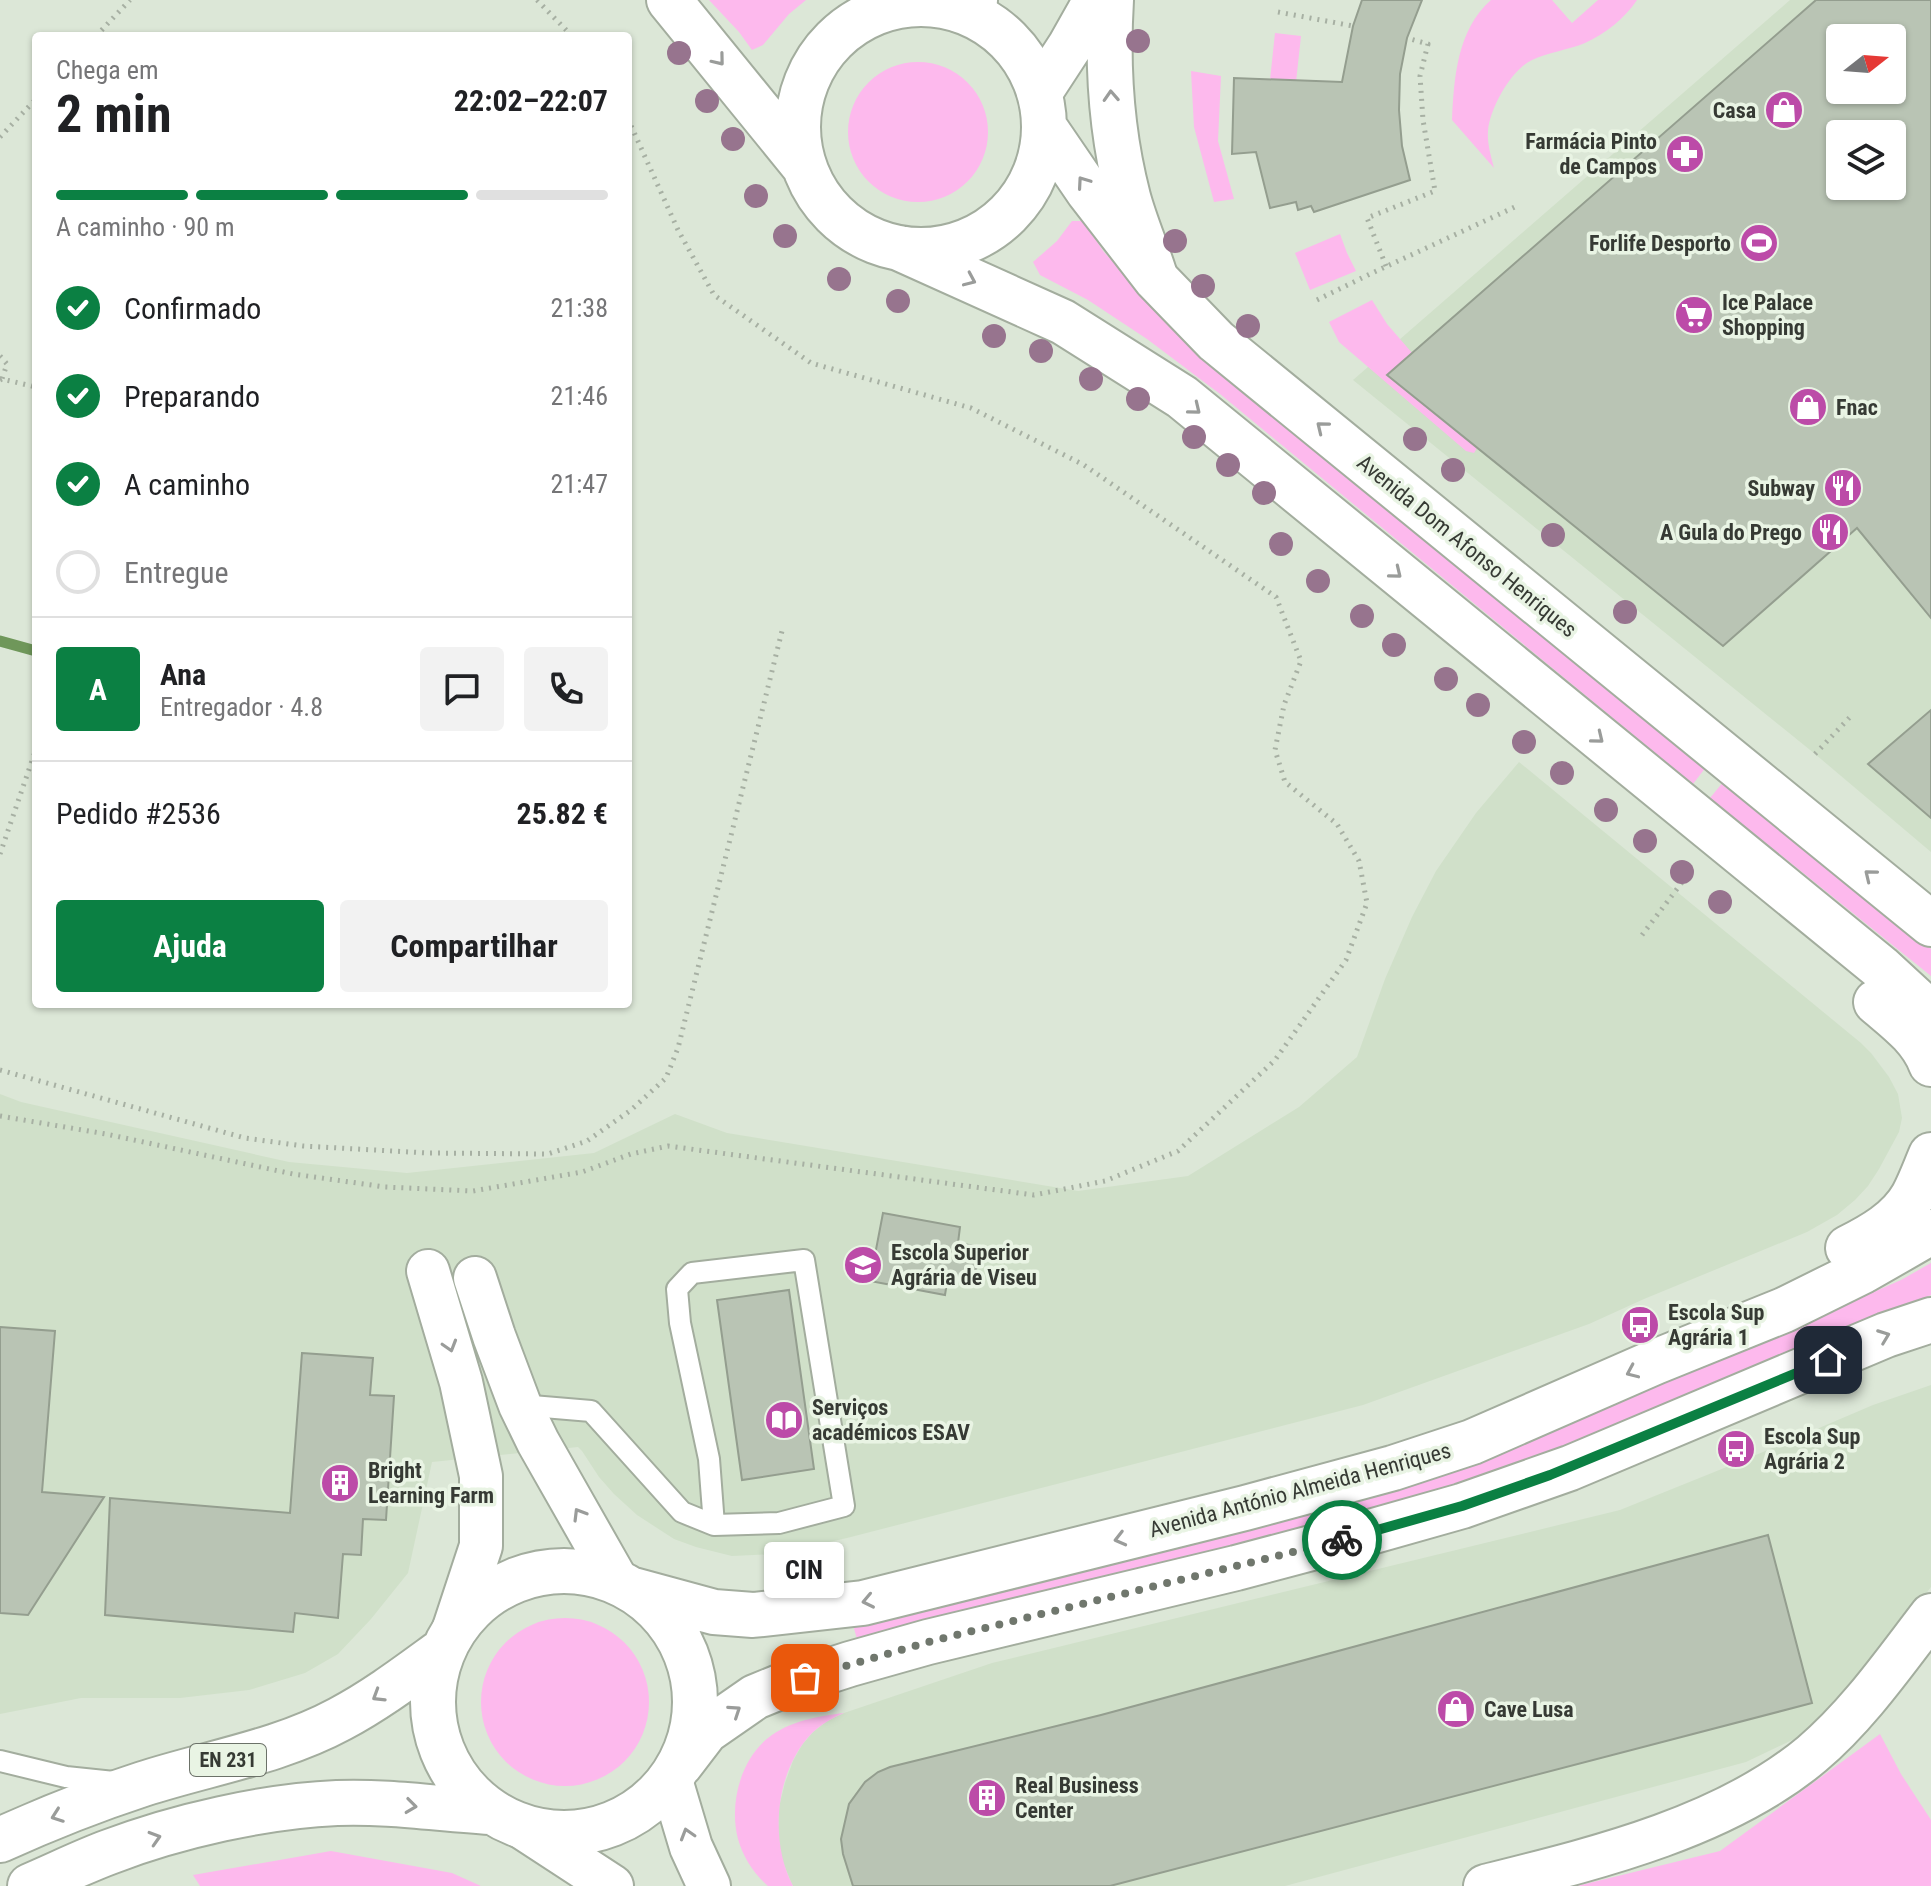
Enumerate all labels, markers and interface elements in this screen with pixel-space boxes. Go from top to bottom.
north arrow [1826,24,1906,104]
map controls [1826,24,1906,200]
one-way arrow [709,51,724,65]
text: Chega em [56,55,159,85]
text: 22:02–22:07 [454,83,608,118]
text: 2 min [56,84,172,145]
one-way arrow [1103,89,1120,102]
shop icon: Casa [1763,89,1805,131]
place label: Casa [1713,98,1756,123]
button: layers [1826,120,1906,200]
place label: Farmácia Pinto de Campos [1525,129,1657,179]
pharmacy icon: Farmácia Pinto de Campos [1664,133,1706,175]
one-way arrow [1078,177,1093,191]
text: A caminho · 90 m [56,212,235,242]
sports icon: Forlife Desporto [1738,222,1780,264]
place label: Forlife Desporto [1589,231,1731,256]
one-way arrow [962,271,976,287]
icon: check [56,286,100,330]
place label: Ice Palace Shopping [1722,290,1813,340]
text: Confirmado [124,291,261,326]
text: 21:38 [551,293,608,323]
supermarket icon: Ice Palace Shopping [1673,294,1715,336]
icon: check [56,374,100,418]
text: Preparando [124,379,260,414]
text: 21:46 [551,381,608,411]
shop icon: Fnac [1787,386,1829,428]
place label: Fnac [1836,395,1878,420]
one-way arrow [1186,399,1201,413]
one-way arrow [1317,422,1331,437]
street label: Avenida Dom Afonso Henriques [1352,450,1582,642]
icon: check [56,462,100,506]
text: A caminho [124,467,250,502]
restaurant icon: Subway [1822,467,1864,509]
text: 21:47 [551,469,608,499]
place label: Subway [1747,476,1815,501]
restaurant icon: A Gula do Prego [1809,511,1851,553]
place label: A Gula do Prego [1660,520,1802,545]
text: Entregue [124,555,229,590]
one-way arrow [1387,563,1402,578]
button: chat [420,647,504,731]
button: phone [524,647,608,731]
text: Ana [160,657,206,692]
text: A [89,672,107,707]
text: Entregador · 4.8 [160,692,323,722]
one-way arrow [1589,728,1603,743]
text: Pedido #2536 [56,796,221,831]
text: 25.82 € [517,796,608,831]
one-way arrow [1865,870,1879,885]
button: Ajuda [56,900,324,992]
button: Compartilhar [340,900,608,992]
place label: Escola Superior Agrária de Viseu [891,1240,1037,1290]
school or university icon: Escola Superior Agrária de Viseu [842,1244,884,1286]
place label: Escola Sup Agrária 1 [1668,1300,1765,1350]
bus stop icon: Escola Sup Agrária 1 [1619,1304,1661,1346]
pin [1794,1326,1862,1394]
one-way arrow [1876,1330,1890,1346]
one-way arrow [441,1338,457,1352]
icon: home [1806,1338,1850,1382]
one-way arrow [1626,1362,1641,1378]
place label: Serviços académicos ESAV [812,1395,970,1445]
library icon: Serviços académicos ESAV [763,1399,805,1441]
place label: Escola Sup Agrária 2 [1764,1424,1861,1474]
bus stop icon: Escola Sup Agrária 2 [1715,1428,1757,1470]
street label: Avenida António Almeida Henriques [1147,1438,1453,1542]
place label: Bright Learning Farm [368,1458,494,1508]
building icon: Bright Learning Farm [319,1462,361,1504]
courier [1302,1500,1382,1580]
one-way arrow [573,1508,588,1523]
icon: bike [1320,1518,1364,1562]
one-way arrow [1114,1530,1128,1547]
callout: CIN [765,1542,845,1598]
text: CIN [785,1555,823,1585]
one-way arrow [862,1592,875,1609]
pin [771,1644,839,1712]
icon: bag [783,1656,827,1700]
one-way arrow [372,1686,387,1701]
shop icon: Cave Lusa [1435,1688,1477,1730]
place label: Cave Lusa [1484,1697,1574,1722]
one-way arrow [726,1705,741,1720]
road number: EN 231 [190,1744,266,1776]
place label: Real Business Center [1015,1773,1139,1823]
building icon: Real Business Center [966,1777,1008,1819]
one-way arrow [404,1797,418,1814]
one-way arrow [51,1806,65,1822]
one-way arrow [680,1827,696,1841]
one-way arrow [148,1831,161,1847]

